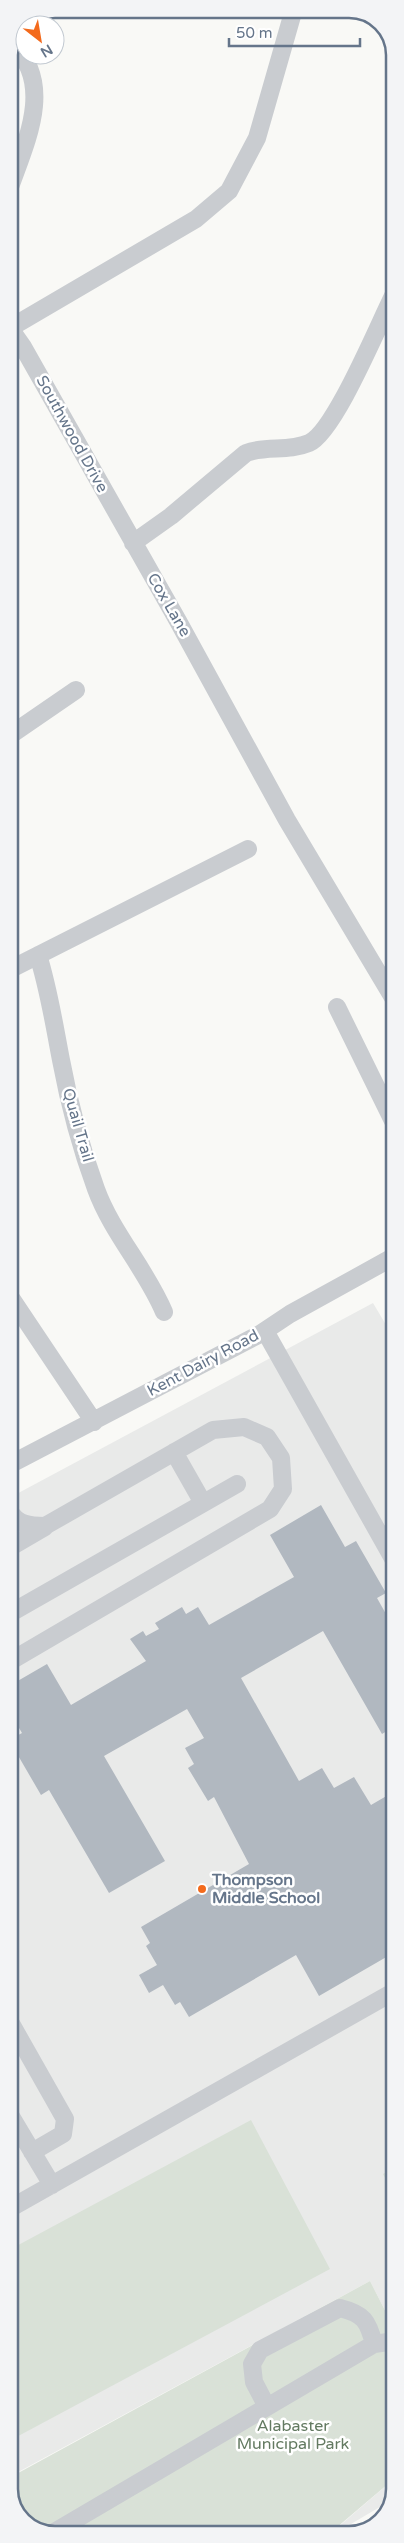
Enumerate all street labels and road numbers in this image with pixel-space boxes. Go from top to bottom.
street label: Southwood Drive [32,372,112,496]
street label: Cox Lane [143,570,195,640]
street label: Quail Trail [58,1086,98,1164]
street label: Kent Dairy Road [144,1325,262,1401]

